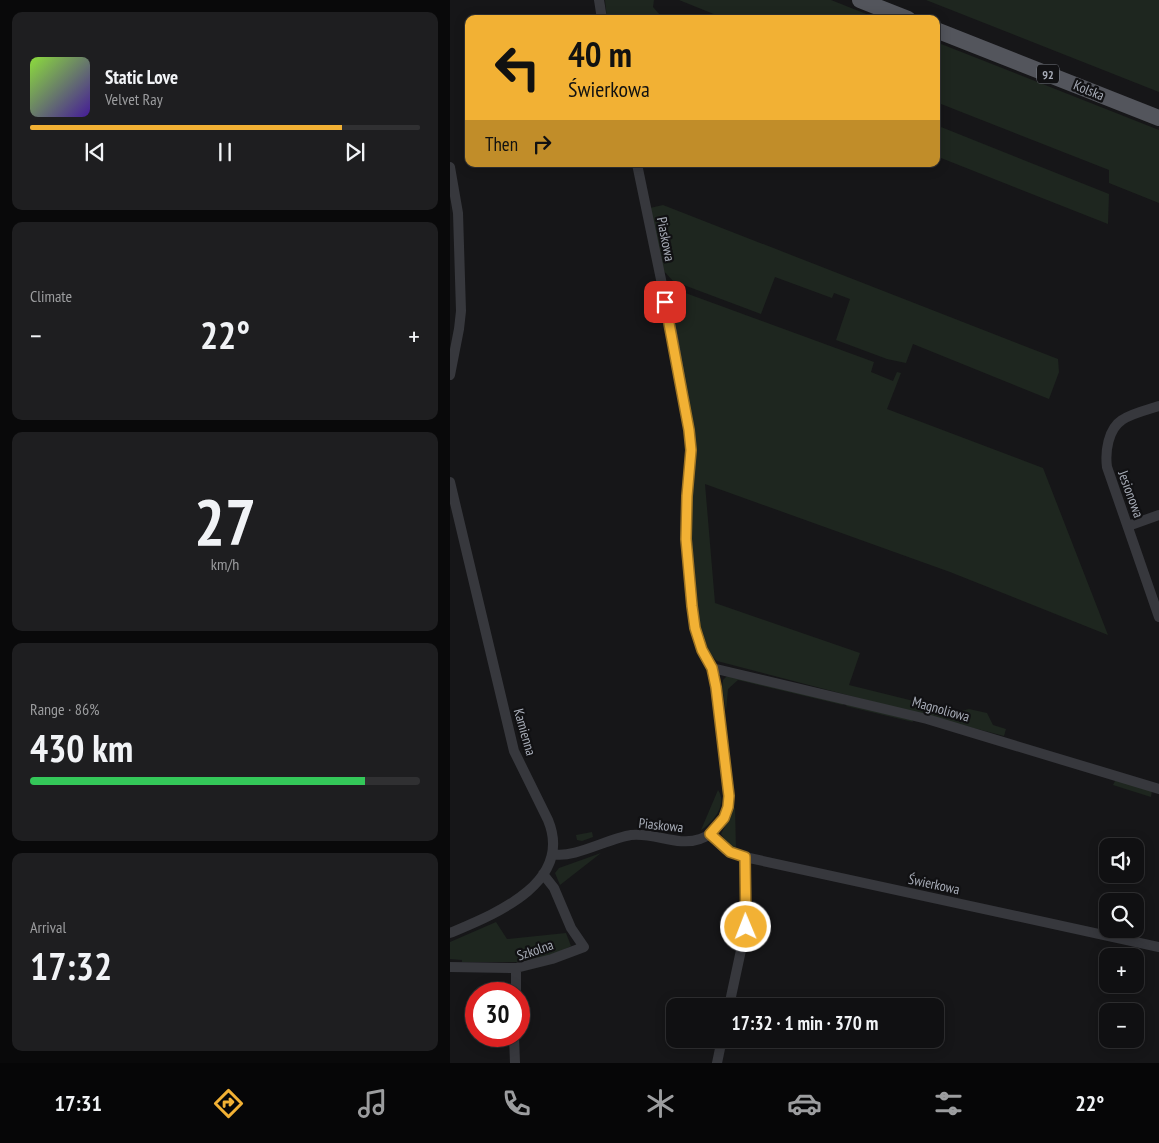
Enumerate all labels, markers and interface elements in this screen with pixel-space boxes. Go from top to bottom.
text: 40 m [568,31,632,77]
icon: left [485,35,550,100]
road number: 92 [1037,64,1059,84]
text: Static Love [105,65,178,89]
text: Świerkowa [568,75,650,103]
street label: Kolska [1071,76,1107,104]
text: Velvet Ray [105,89,163,109]
icon: right [528,130,556,158]
text: Then [485,132,518,156]
icon: previous [81,138,109,166]
icon: pause [211,138,239,166]
icon: next [341,138,369,166]
street label: Piaskowa [653,215,679,263]
pin [644,281,686,323]
text: Climate [30,286,72,306]
icon: arrive [651,288,679,316]
text: 22° [200,310,250,359]
text: − [30,317,42,354]
text: + [408,317,420,354]
street label: Jesionowa [1114,467,1148,520]
text: 27 [194,479,256,563]
text: km/h [211,554,239,574]
street label: Magnoliowa [910,692,972,726]
text: Range · 86% [30,699,99,719]
street label: Kamienna [510,706,540,758]
text: 430 km [30,723,133,772]
street label: Piaskowa [638,814,684,836]
map controls [1099,838,1144,1048]
button: sound [1099,838,1144,883]
street label: Świerkowa [907,870,961,898]
button: search [1099,893,1144,938]
position arrow [719,900,771,952]
text: Arrival [30,917,66,937]
street label: Szkolna [514,935,556,965]
text: 17:32 [30,941,112,990]
button: + [1099,948,1144,993]
speed limit sign: 30 [465,982,530,1047]
button: − [1099,1003,1144,1048]
text: 17:32 · 1 min · 370 m [732,1011,878,1035]
icon: directions [211,1086,246,1121]
icon: music [355,1086,390,1121]
icon: phone [499,1086,534,1121]
icon: climate [643,1086,678,1121]
icon: car [787,1086,822,1121]
icon: filters [931,1086,966,1121]
text: 17:31 [55,1089,102,1117]
text: 22° [1075,1089,1104,1117]

